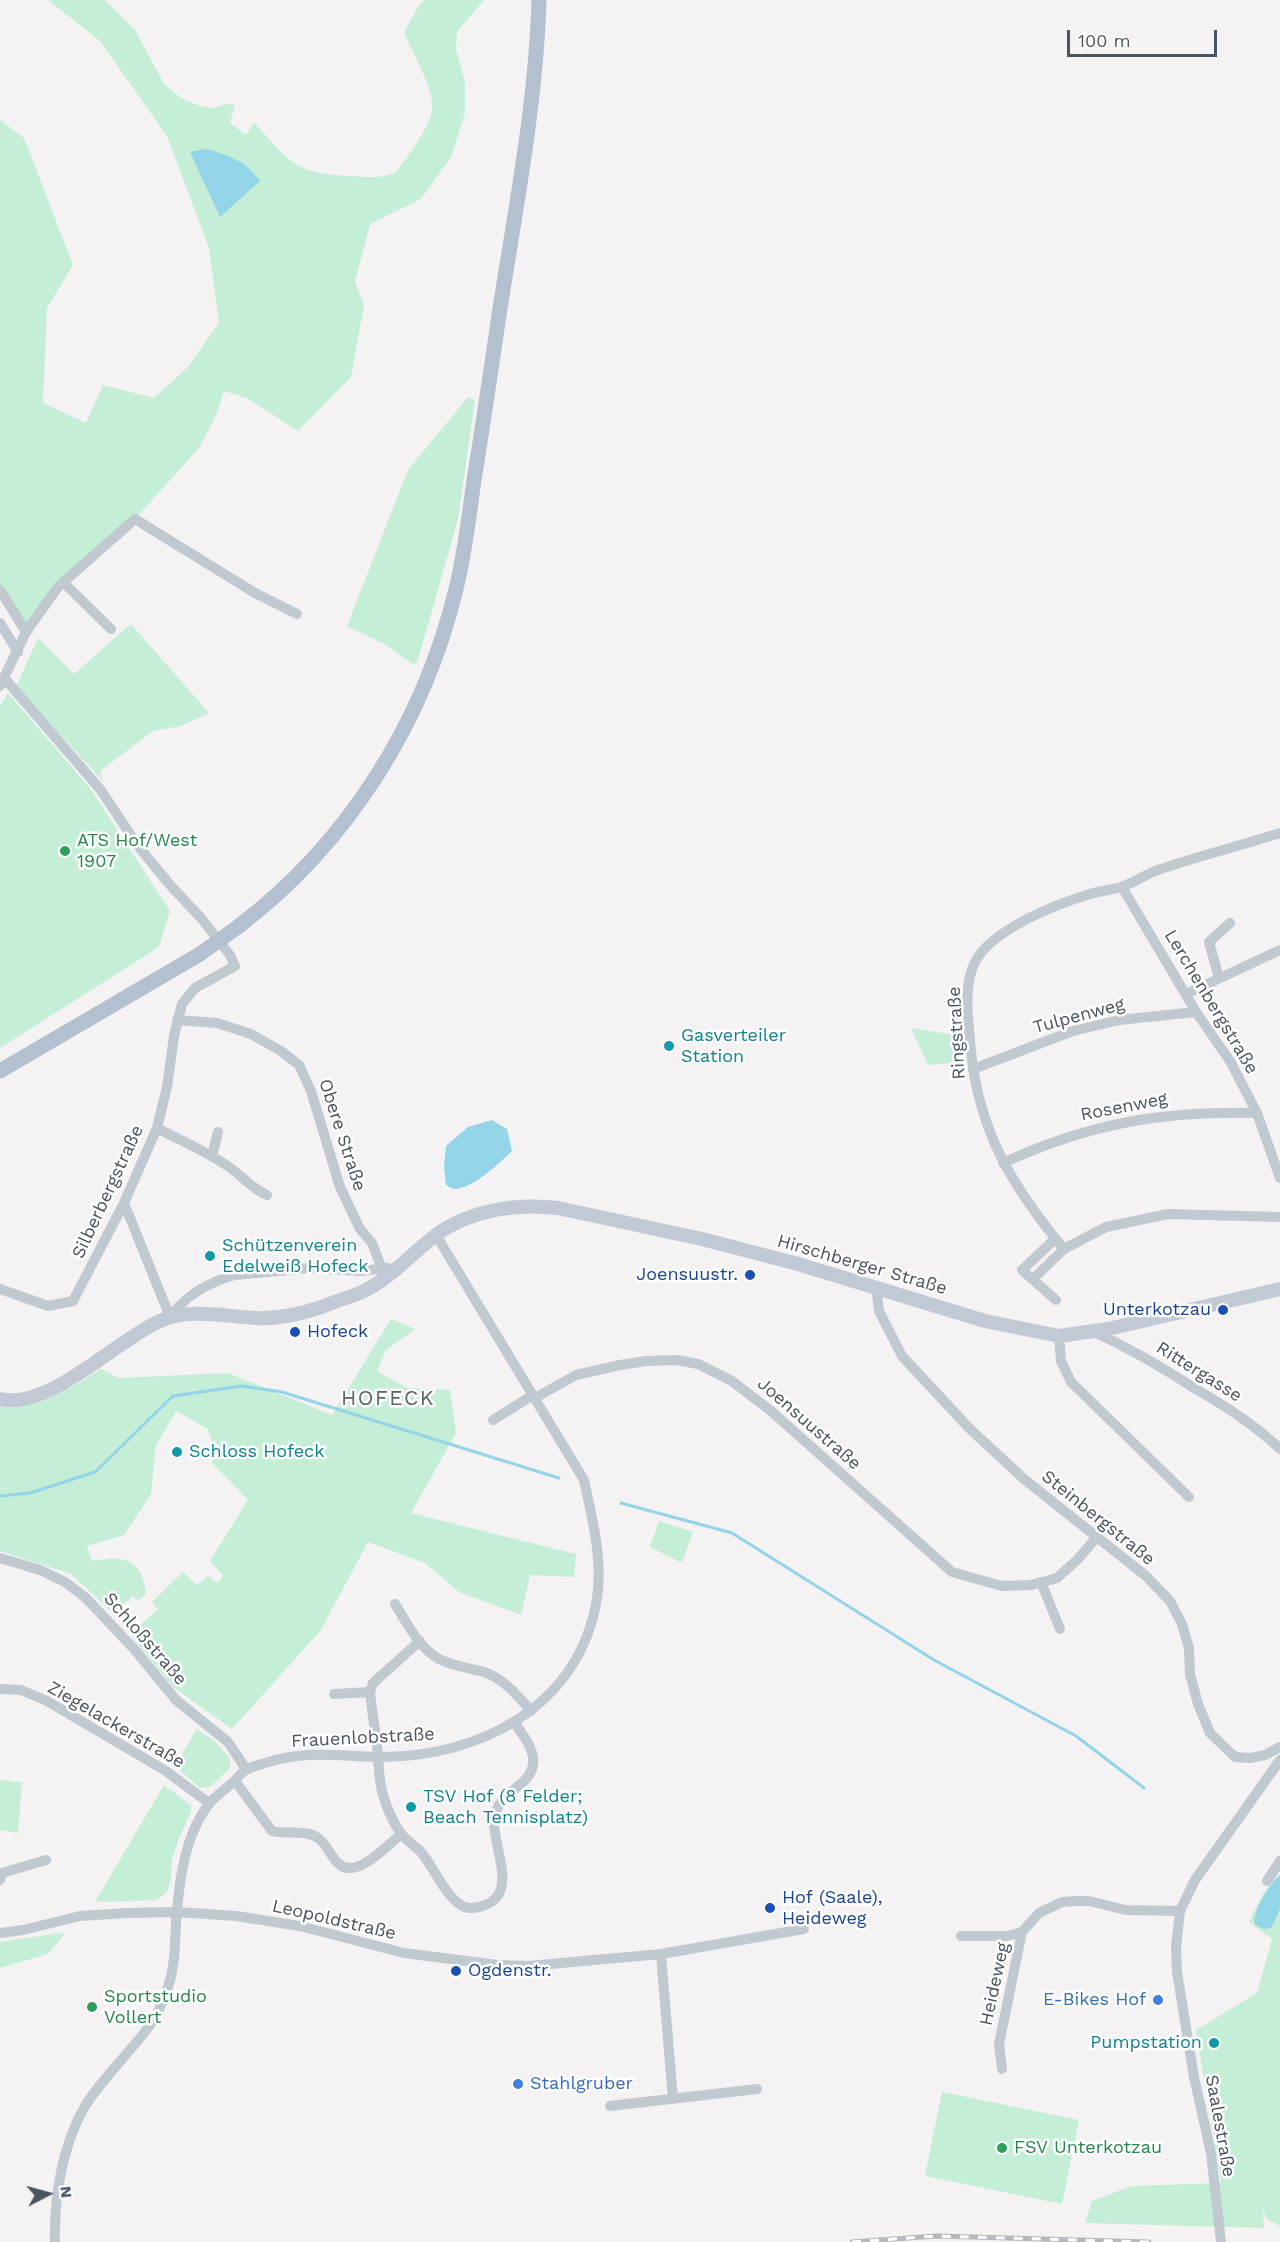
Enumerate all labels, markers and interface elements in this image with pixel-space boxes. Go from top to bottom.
scale bar [1070,18,1220,56]
text: 100 m [1078,30,1131,51]
place label: ATS Hof/West 1907 [77,830,197,872]
marker: ATS Hof/West 1907 [58,844,72,858]
street label: Lerchenbergstraße [1159,926,1263,1078]
street label: Ringstraße [944,986,970,1080]
street label: Tulpenweg [1031,993,1127,1039]
place label: Gasverteiler Station [681,1025,786,1068]
marker: Gasverteiler Station [662,1039,676,1053]
street label: Obere Straße [314,1076,370,1194]
street label: Rosenweg [1079,1088,1169,1126]
street label: Silberbergstraße [68,1122,148,1262]
street label: Hirschberger Straße [775,1230,949,1300]
place label: Schützenverein Edelweiß Hofeck [222,1235,368,1278]
marker: Schützenverein Edelweiß Hofeck [203,1249,217,1263]
place label: Joensuustr. [636,1264,738,1286]
marker: Joensuustr. [743,1268,757,1282]
place label: Unterkotzau [1103,1299,1211,1321]
marker: Unterkotzau [1216,1303,1230,1317]
place label: Hofeck [307,1321,368,1343]
marker: Hofeck [288,1325,302,1339]
street label: Rittergasse [1152,1337,1246,1407]
street label: Joensuustraße [753,1373,865,1475]
district label: HOFECK [341,1386,435,1412]
place label: Schloss Hofeck [189,1441,324,1463]
marker: Schloss Hofeck [170,1445,184,1459]
street label: Steinbergstraße [1037,1466,1159,1570]
street label: Schloßstraße [99,1588,191,1690]
street label: Ziegelackerstraße [43,1677,189,1773]
street label: Frauenlobstraße [291,1723,435,1753]
place label: TSV Hof (8 Felder; Beach Tennisplatz) [423,1786,588,1828]
marker: TSV Hof (8 Felder; Beach Tennisplatz) [404,1800,418,1814]
place label: Hof (Saale), Heideweg [782,1887,883,1930]
street label: Leopoldstraße [270,1895,398,1945]
marker: Hof (Saale), Heideweg [763,1901,777,1915]
street label: Heideweg [976,1940,1014,2028]
place label: Ogdenstr. [468,1960,552,1982]
marker: Ogdenstr. [449,1964,463,1978]
place label: Sportstudio Vollert [104,1986,207,2028]
place label: E-Bikes Hof [1043,1989,1146,2011]
marker: E-Bikes Hof [1151,1993,1165,2007]
marker: Sportstudio Vollert [85,2000,99,2014]
place label: Pumpstation [1090,2032,1202,2054]
marker: Pumpstation [1207,2036,1221,2050]
place label: Stahlgruber [530,2073,633,2095]
street label: Saalestraße [1200,2073,1240,2179]
marker: Stahlgruber [511,2077,525,2091]
place label: FSV Unterkotzau [1014,2137,1162,2159]
marker: FSV Unterkotzau [995,2141,1009,2155]
north arrow [18,2164,78,2224]
text: N [56,2185,76,2199]

